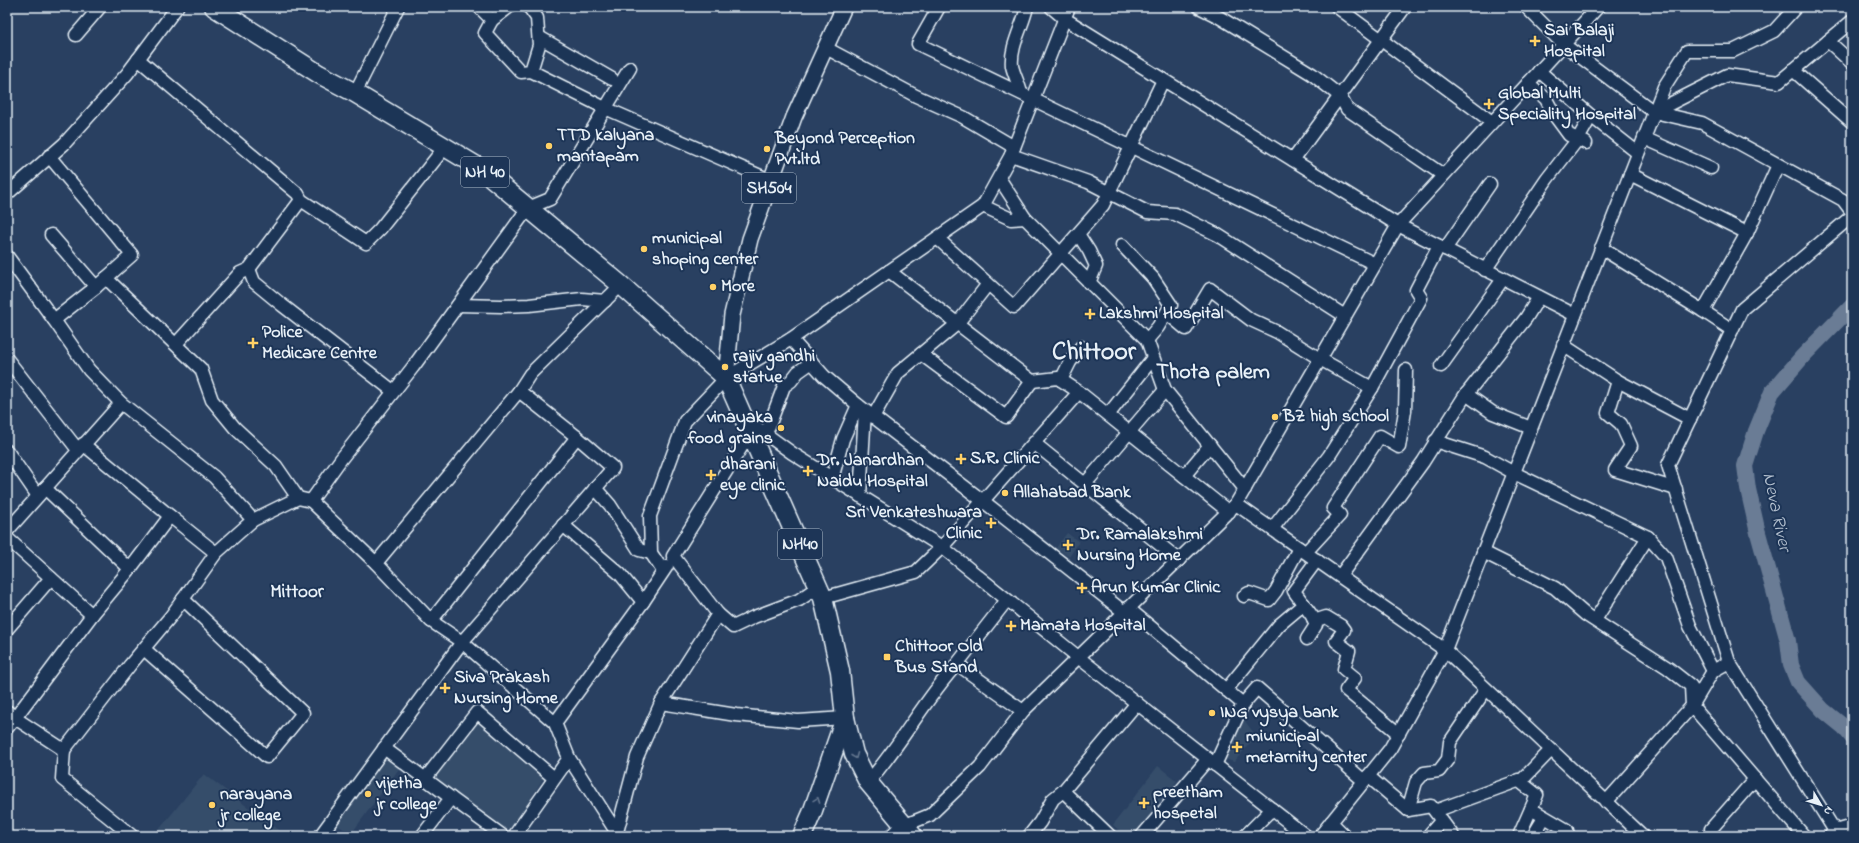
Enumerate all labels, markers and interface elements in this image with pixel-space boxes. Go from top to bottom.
place label: Sai Balaji Hospital [1544,18,1614,65]
marker: Sai Balaji Hospital [1529,35,1541,47]
place label: Global Multi Speciality Hospital [1498,81,1636,129]
marker: Global Multi Speciality Hospital [1483,98,1495,110]
place label: TTD kalyana mantapam [557,123,655,170]
place label: Beyond Perception Pvt.ltd [774,126,915,173]
marker: TTD kalyana mantapam [544,141,554,151]
marker: Beyond Perception Pvt.ltd [762,144,772,154]
road number: NH 40 [461,157,509,187]
road number: SH504 [742,173,796,203]
place label: municipal shoping center [652,226,759,274]
marker: municipal shoping center [639,244,649,254]
place label: More [721,274,756,300]
marker: More [708,282,718,292]
place label: Lakshmi Hospital [1099,301,1224,327]
marker: Lakshmi Hospital [1084,308,1096,320]
place label: Police Medicare Centre [262,320,378,367]
district label: Chittoor [1052,334,1137,372]
marker: Police Medicare Centre [247,337,259,349]
place label: rajiv gandhi statue [733,344,815,391]
district label: Thota palem [1156,357,1270,389]
marker: rajiv gandhi statue [720,362,730,372]
place label: BZ high school [1282,404,1389,431]
place label: vinayaka food grains [687,405,773,453]
marker: BZ high school [1270,412,1280,422]
marker: vinayaka food grains [776,423,786,433]
place label: S.R. Clinic [970,446,1041,472]
place label: Dr. Janardhan Naidu Hospital [816,448,928,495]
place label: dharani eye clinic [720,452,786,500]
marker: S.R. Clinic [955,453,967,465]
marker: Dr. Janardhan Naidu Hospital [802,465,814,477]
marker: dharani eye clinic [705,469,717,481]
water label: Neva River [1754,470,1798,556]
place label: Allahabad Bank [1013,480,1132,506]
marker: Allahabad Bank [1000,488,1010,498]
place label: Sri Venkateshwara Clinic [845,500,983,547]
marker: Sri Venkateshwara Clinic [985,517,997,529]
place label: Dr. Ramalakshmi Nursing Home [1076,522,1203,570]
road number: NH40 [778,529,822,559]
marker: Dr. Ramalakshmi Nursing Home [1062,539,1074,551]
place label: Arun Kumar Clinic [1091,575,1221,601]
district label: Mittoor [270,579,325,606]
marker: Arun Kumar Clinic [1076,582,1088,594]
place label: Mamata Hospital [1020,613,1145,639]
marker: Mamata Hospital [1005,620,1017,632]
place label: Chittoor Old Bus Stand [894,634,983,681]
marker: Chittoor Old Bus Stand [882,652,892,662]
place label: Siva Prakash Nursing Home [454,665,559,713]
marker: Siva Prakash Nursing Home [439,682,451,694]
place label: ING vysya bank [1220,700,1340,727]
marker: ING vysya bank [1207,708,1217,718]
place label: miunicipal metarnity center [1246,724,1367,772]
marker: miunicipal metarnity center [1231,741,1243,753]
one-way arrow [851,752,859,759]
place label: vijetha jr college [373,771,438,819]
place label: preetham hospetal [1153,780,1223,827]
place label: narayana jr college [217,782,292,830]
north arrow [1801,785,1841,825]
marker: vijetha jr college [363,789,373,799]
one-way arrow [812,797,820,804]
marker: preetham hospetal [1138,797,1150,809]
marker: narayana jr college [207,800,217,810]
text: N [1819,803,1837,818]

